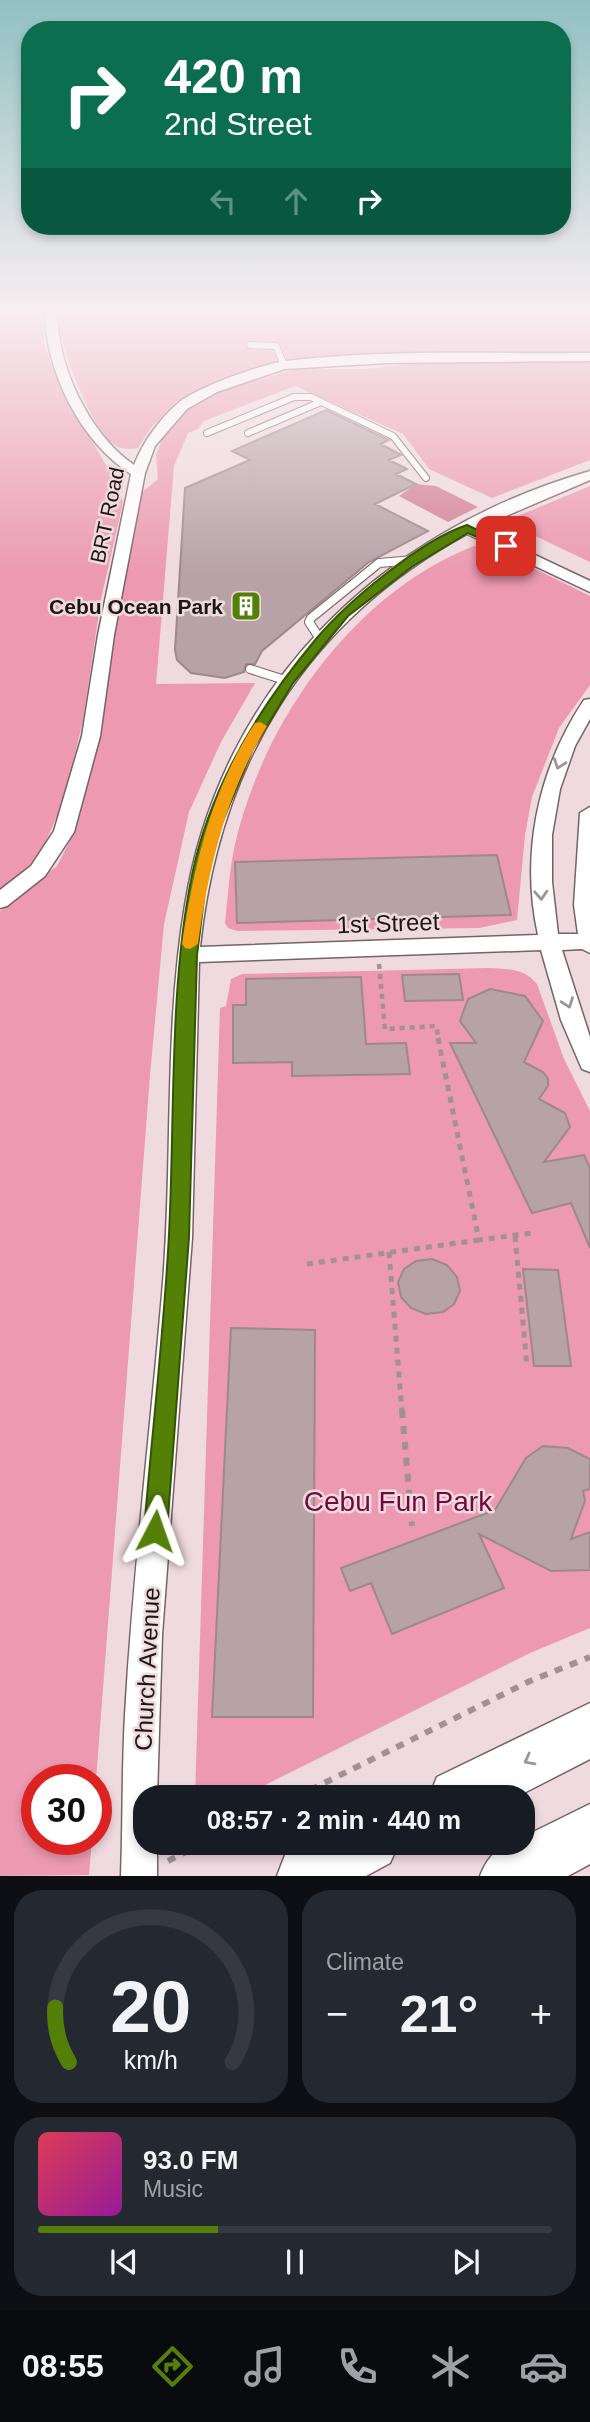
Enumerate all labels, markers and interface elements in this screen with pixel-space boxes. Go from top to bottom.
icon: right [49,49,140,140]
text: 420 m [164,49,303,103]
text: 2nd Street [164,106,312,142]
icon: left [204,182,242,220]
icon: ahead [277,182,315,220]
icon: right [350,182,388,220]
street label: BRT Road [86,465,128,565]
pin [476,516,536,576]
icon: arrive [487,527,525,565]
building icon: Cebu Ocean Park [229,589,263,623]
place label: Cebu Ocean Park [49,595,223,618]
one-way arrow [553,758,567,770]
one-way arrow [533,890,548,901]
street label: 1st Street [336,908,440,938]
one-way arrow [560,997,574,1009]
park label: Cebu Fun Park [304,1486,493,1517]
position arrow [118,1494,192,1568]
street label: Church Avenue [129,1587,165,1751]
one-way arrow [524,1752,536,1765]
speed limit sign: 30 [21,1764,112,1855]
text: 08:57 · 2 min · 440 m [207,1805,461,1835]
text: Climate [326,1949,404,1975]
text: 20 [111,1967,191,2048]
text: 21° [400,1985,478,2043]
text: − [326,1993,348,2035]
text: + [530,1993,552,2035]
text: km/h [124,2046,178,2074]
text: 93.0 FM [143,2145,238,2175]
text: Music [143,2176,203,2202]
icon: previous [105,2243,143,2281]
icon: pause [276,2243,314,2281]
icon: next [447,2243,485,2281]
icon: directions [148,2342,197,2391]
icon: music [240,2342,289,2391]
icon: phone [333,2342,382,2391]
icon: climate [426,2342,475,2391]
icon: car [519,2342,568,2391]
text: 08:55 [22,2348,104,2384]

